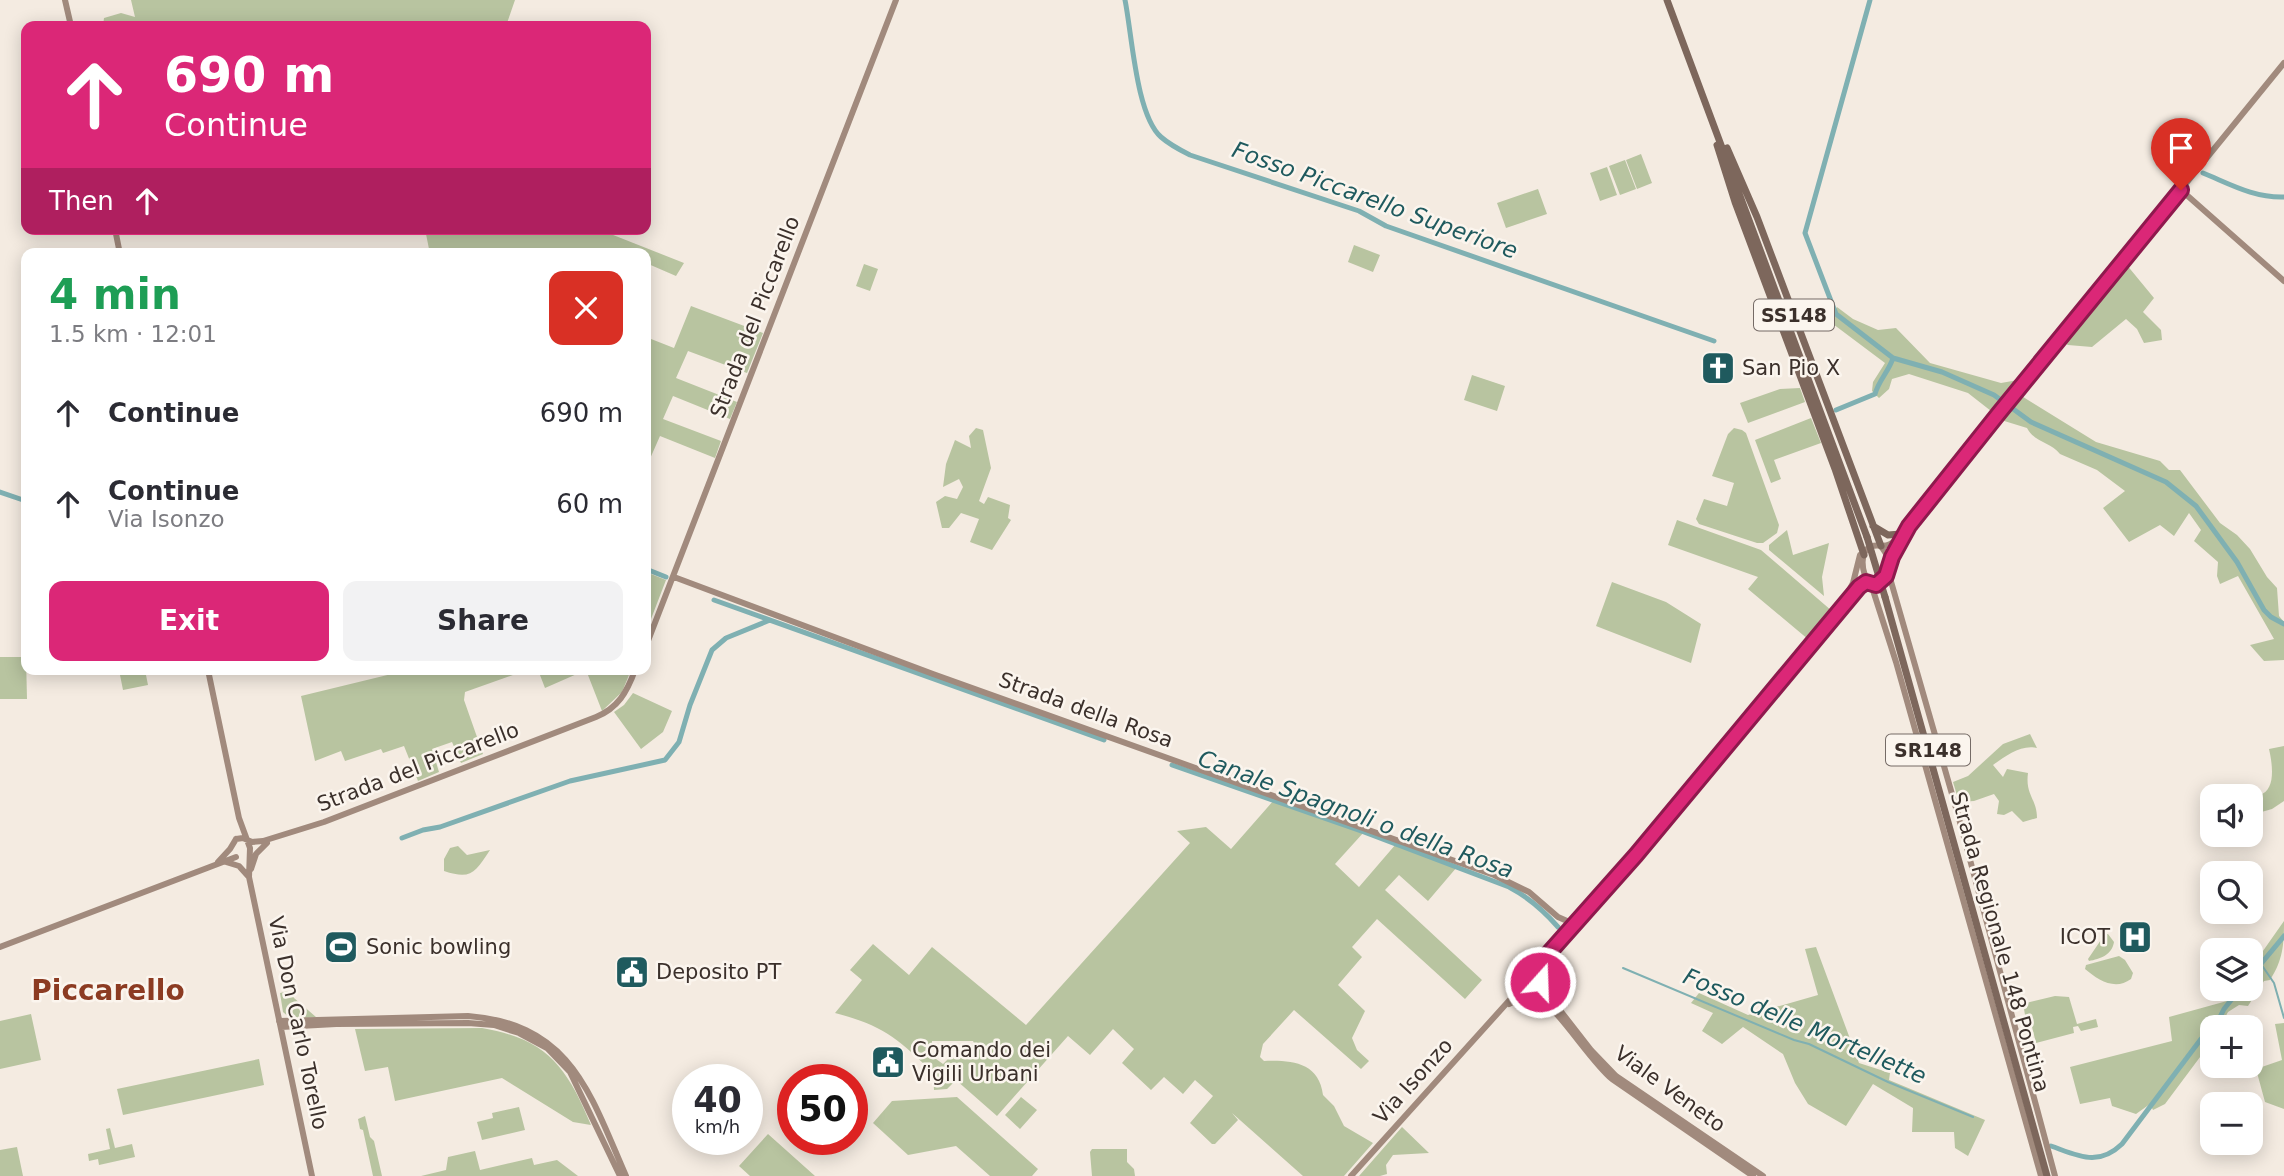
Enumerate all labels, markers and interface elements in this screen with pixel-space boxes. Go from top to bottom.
text: 690 m [164,47,334,104]
icon: ahead [49,49,140,140]
text: Continue [164,106,308,144]
pin [2151,118,2211,190]
icon: arrive [2162,129,2200,167]
water label: Fosso Piccarello Superiore [1229,136,1521,264]
icon: ahead [128,182,166,220]
text: Then [49,186,114,216]
street label: Strada del Piccarello [705,213,805,421]
text: 4 min [49,270,181,319]
button: close [549,271,623,345]
road number: SS148 [1754,300,1834,330]
text: 1.5 km · 12:01 [49,321,217,347]
church icon: San Pio X [1699,349,1737,387]
place label: San Pio X [1742,356,1840,380]
icon: ahead [49,394,87,432]
text: Continue [108,398,239,428]
text: 690 m [540,398,623,428]
text: Continue [108,476,239,506]
icon: ahead [49,485,87,523]
text: 60 m [556,489,623,519]
text: Via Isonzo [108,506,225,532]
button: Exit [49,581,329,661]
button: Share [343,581,623,661]
street label: Strada della Rosa [996,667,1176,753]
street label: Strada del Piccarello [314,717,522,817]
road number: SR148 [1886,734,1970,765]
water label: Canale Spagnoli o della Rosa [1195,745,1517,883]
map controls [2200,784,2263,1155]
button: sound [2200,784,2263,847]
street label: Strada Regionale 148 Pontina [1946,789,2054,1095]
button: search [2200,861,2263,924]
street label: Via Don Carlo Torello [264,914,332,1132]
hospital icon: ICOT [2116,918,2154,956]
place label: ICOT [2060,925,2110,949]
sports icon: Sonic bowling [322,928,360,966]
place label: Sonic bowling [366,935,511,959]
button: layers [2200,938,2263,1001]
position arrow [1503,945,1577,1019]
public building icon: Deposito PT [613,953,651,991]
place label: Deposito PT [656,960,781,984]
water label: Fosso delle Mortellette [1680,963,1930,1089]
district label: Piccarello [31,974,185,1007]
button: + [2200,1015,2263,1078]
street label: Via Isonzo [1368,1033,1458,1129]
place label: Comando dei Vigili Urbani [912,1038,1051,1086]
street label: Viale Veneto [1610,1041,1730,1137]
public building icon: Comando dei Vigili Urbani [869,1043,907,1081]
speed limit sign: 50 [777,1064,868,1155]
text: 40 [693,1080,742,1120]
button: − [2200,1092,2263,1155]
text: km/h [695,1116,740,1137]

